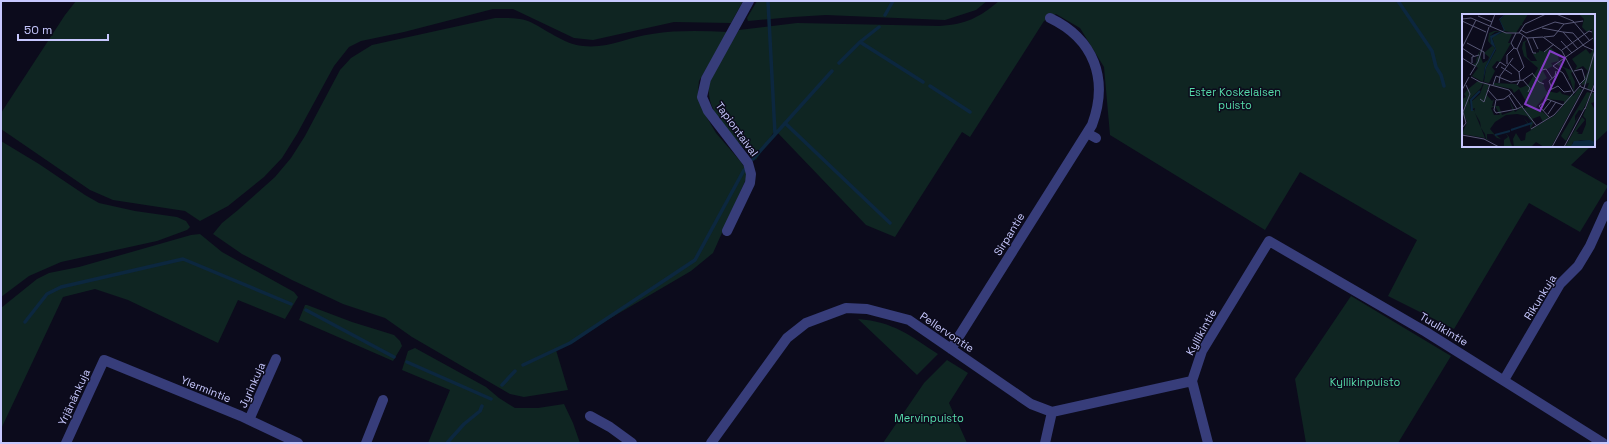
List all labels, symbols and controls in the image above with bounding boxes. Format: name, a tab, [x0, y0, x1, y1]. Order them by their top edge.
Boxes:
inset map	[1462, 14, 1595, 147]
scale bar	[18, 16, 108, 42]
text: 50 m	[24, 22, 52, 38]
park label: Ester Koskelaisen puisto	[1189, 85, 1281, 112]
street label: Tapiontaival	[713, 99, 761, 159]
street label: Sirpantie	[990, 210, 1028, 258]
street label: Rikunkuja	[1521, 271, 1560, 322]
street label: Kyllikintie	[1183, 306, 1219, 358]
street label: Pellervontie	[917, 309, 977, 355]
street label: Tuulikintie	[1417, 309, 1471, 349]
street label: Jyrinkuja	[236, 359, 268, 410]
street label: Yrjänänkuja	[55, 366, 93, 427]
street label: Ylermintie	[179, 373, 233, 405]
park label: Kyllikinpuisto	[1330, 375, 1401, 389]
park label: Mervinpuisto	[894, 411, 964, 425]

